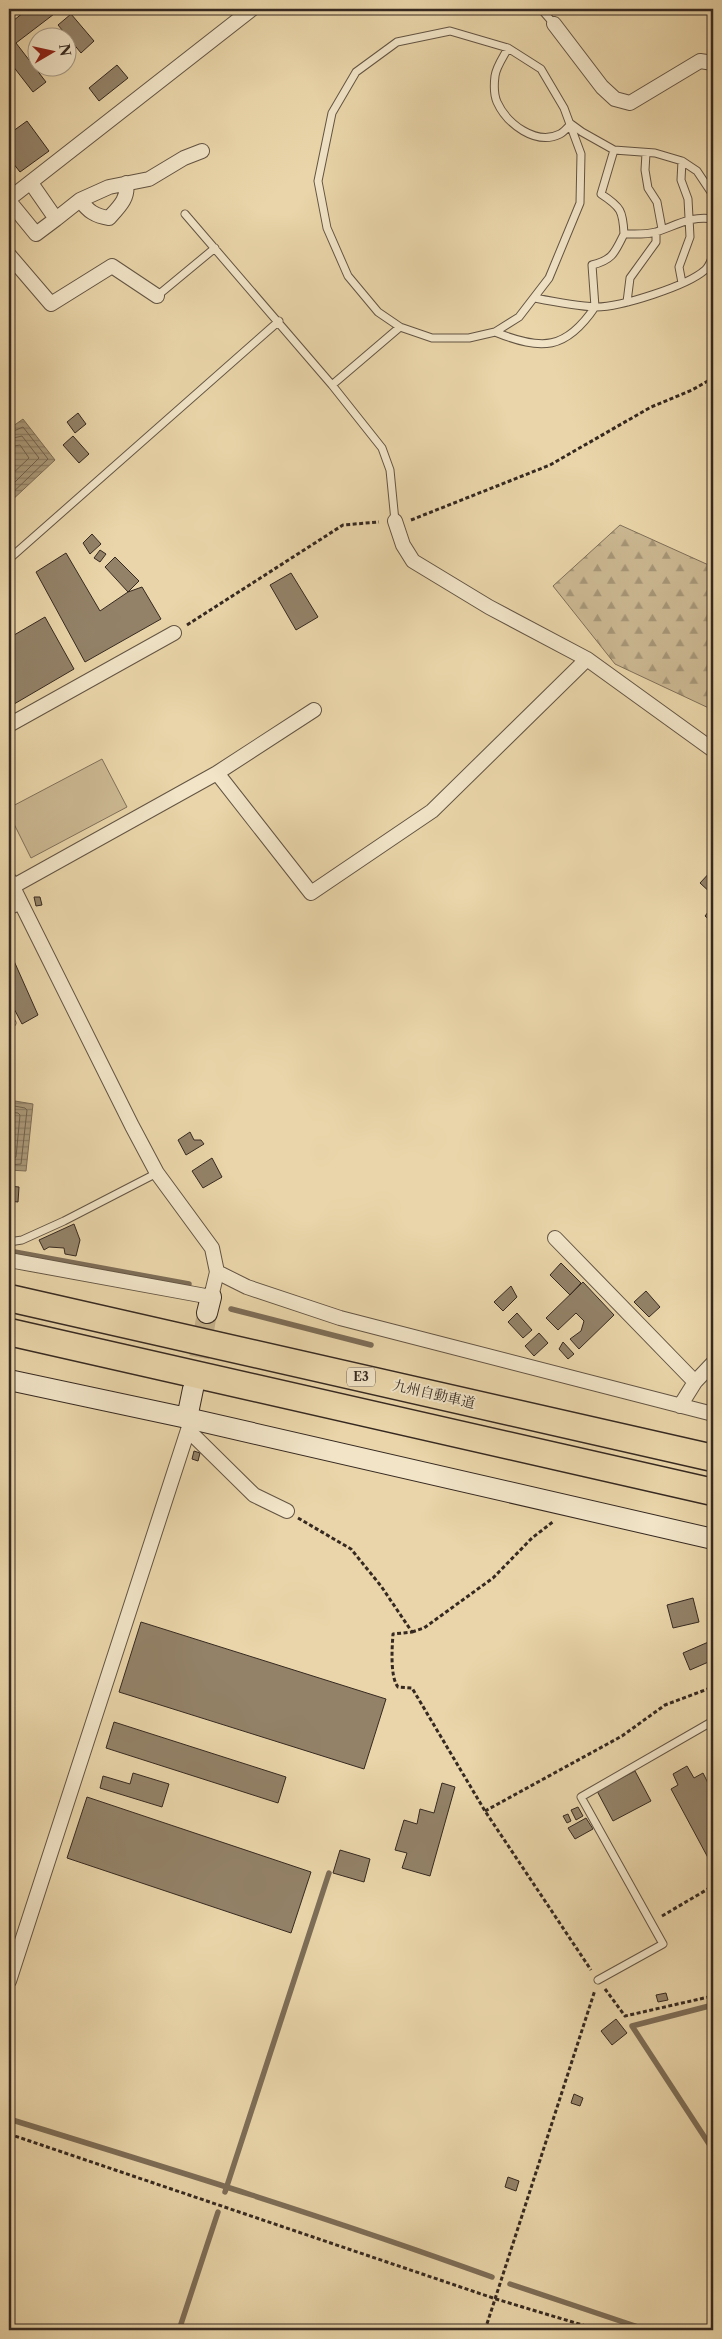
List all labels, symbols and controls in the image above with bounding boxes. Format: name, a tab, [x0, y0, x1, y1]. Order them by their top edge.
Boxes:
north arrow	[28, 28, 78, 78]
text: N	[55, 43, 75, 57]
road number: E3	[347, 1368, 375, 1386]
street label: 九州自動車道	[391, 1376, 477, 1412]

